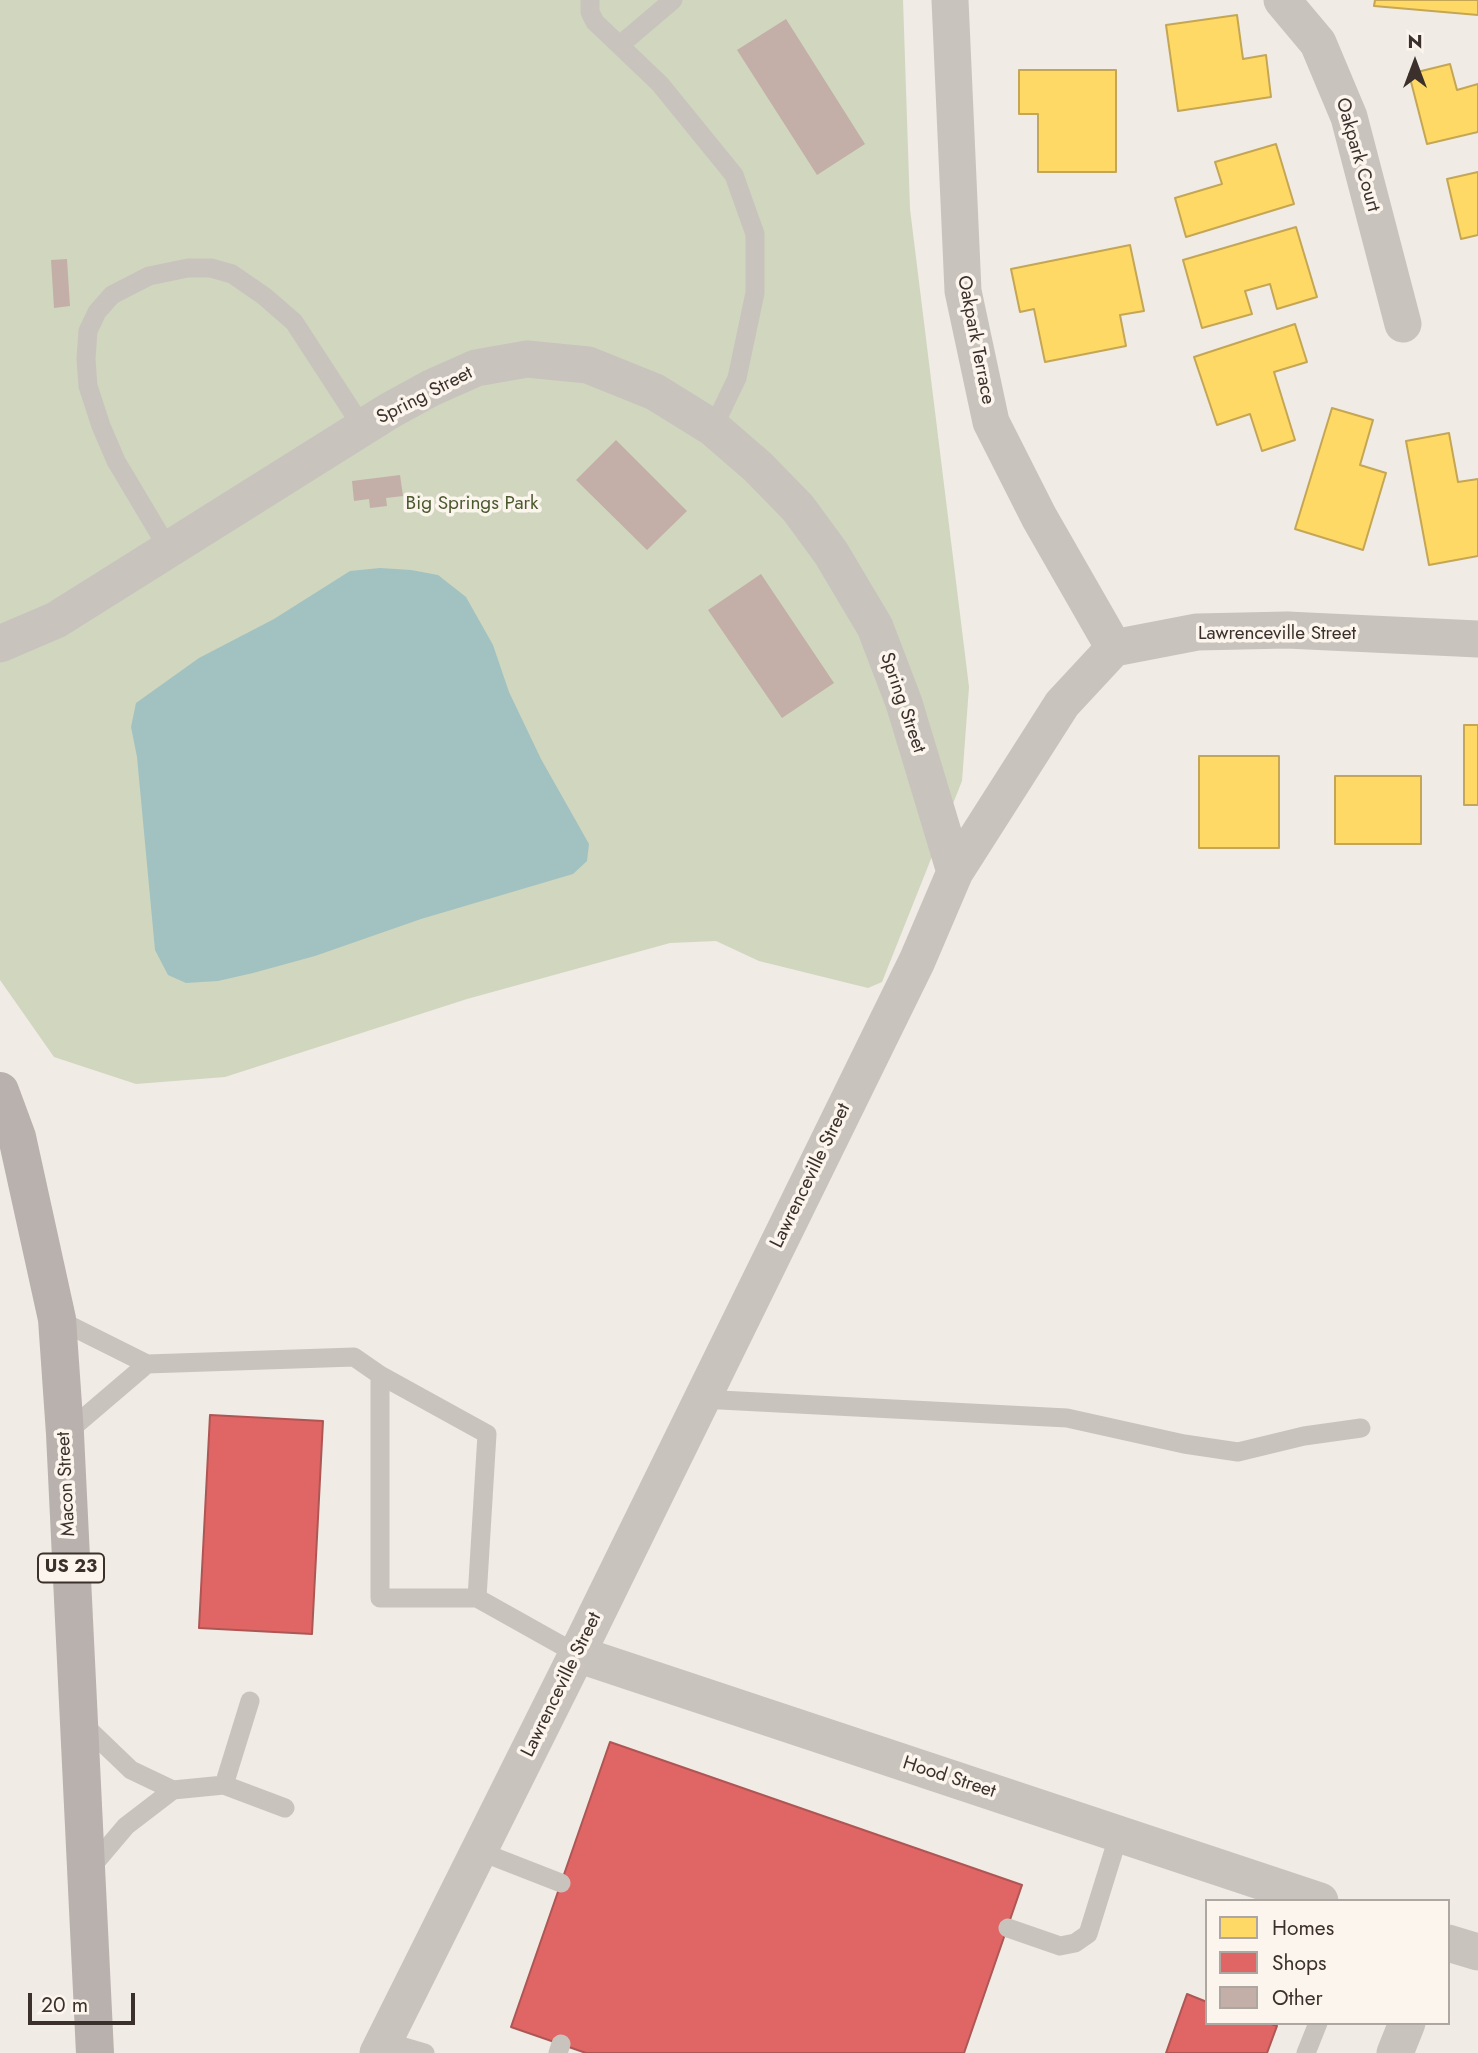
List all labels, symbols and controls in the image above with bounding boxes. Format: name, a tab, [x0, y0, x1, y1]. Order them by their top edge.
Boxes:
north arrow	[1380, 28, 1450, 98]
text: N	[1407, 28, 1423, 55]
street label: Oakpark Court	[1330, 95, 1384, 215]
street label: Oakpark Terrace	[951, 274, 999, 406]
street label: Spring Street	[373, 362, 477, 430]
park label: Big Springs Park	[406, 493, 538, 515]
street label: Lawrenceville Street	[1198, 623, 1356, 645]
street label: Spring Street	[874, 650, 930, 756]
street label: Lawrenceville Street	[766, 1100, 856, 1252]
street label: Macon Street	[53, 1431, 81, 1537]
road number: US 23	[38, 1554, 104, 1582]
street label: Lawrenceville Street	[517, 1609, 607, 1761]
street label: Hood Street	[900, 1752, 998, 1804]
legend	[1205, 1899, 1450, 2025]
text: Homes	[1272, 1913, 1334, 1943]
text: Shops	[1272, 1948, 1326, 1978]
scale bar	[32, 1980, 138, 2024]
text: Other	[1272, 1983, 1323, 2013]
text: 20 m	[41, 1990, 88, 2020]

